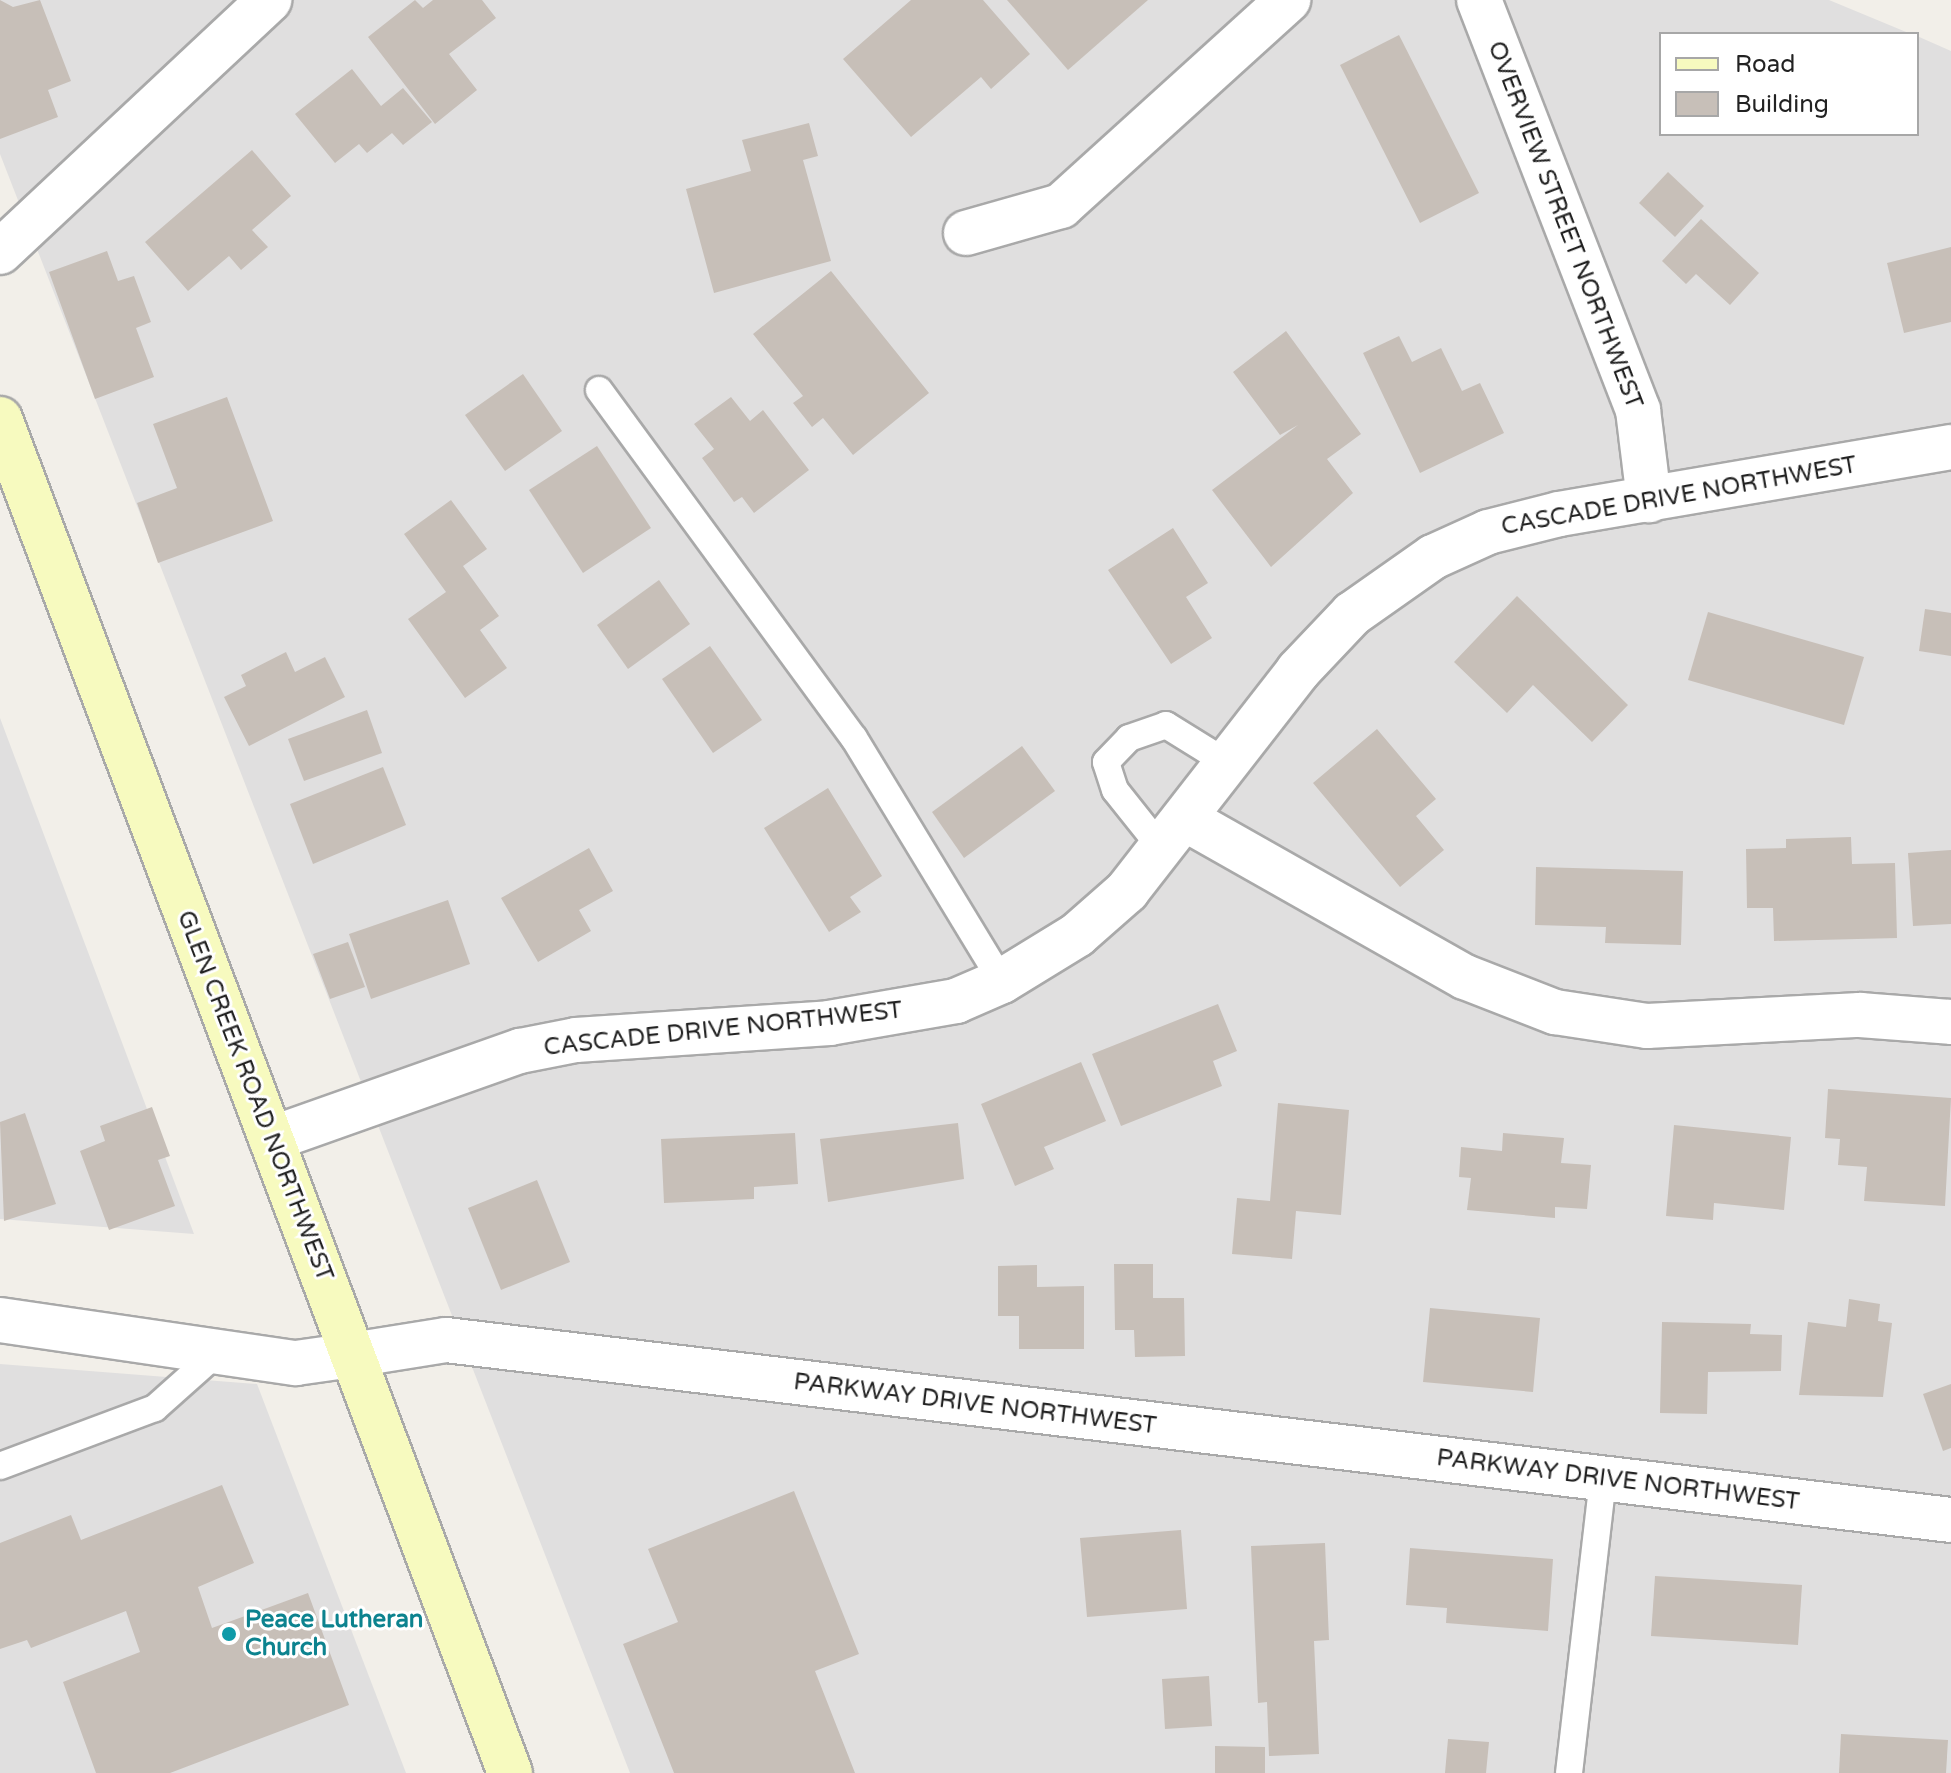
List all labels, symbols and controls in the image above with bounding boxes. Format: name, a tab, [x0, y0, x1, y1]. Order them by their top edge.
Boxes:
legend	[1659, 32, 1919, 136]
street label: OVERVIEW STREET NORTHWEST	[1481, 37, 1649, 413]
text: Road	[1735, 50, 1795, 79]
text: Building	[1735, 90, 1829, 119]
street label: CASCADE DRIVE NORTHWEST	[1499, 451, 1859, 541]
street label: GLEN CREEK ROAD NORTHWEST	[171, 907, 339, 1285]
street label: CASCADE DRIVE NORTHWEST	[542, 996, 904, 1062]
street label: PARKWAY DRIVE NORTHWEST	[792, 1367, 1158, 1441]
street label: PARKWAY DRIVE NORTHWEST	[1435, 1443, 1801, 1517]
place label: Peace Lutheran Church	[245, 1606, 423, 1662]
marker: Peace Lutheran Church	[220, 1625, 238, 1643]

